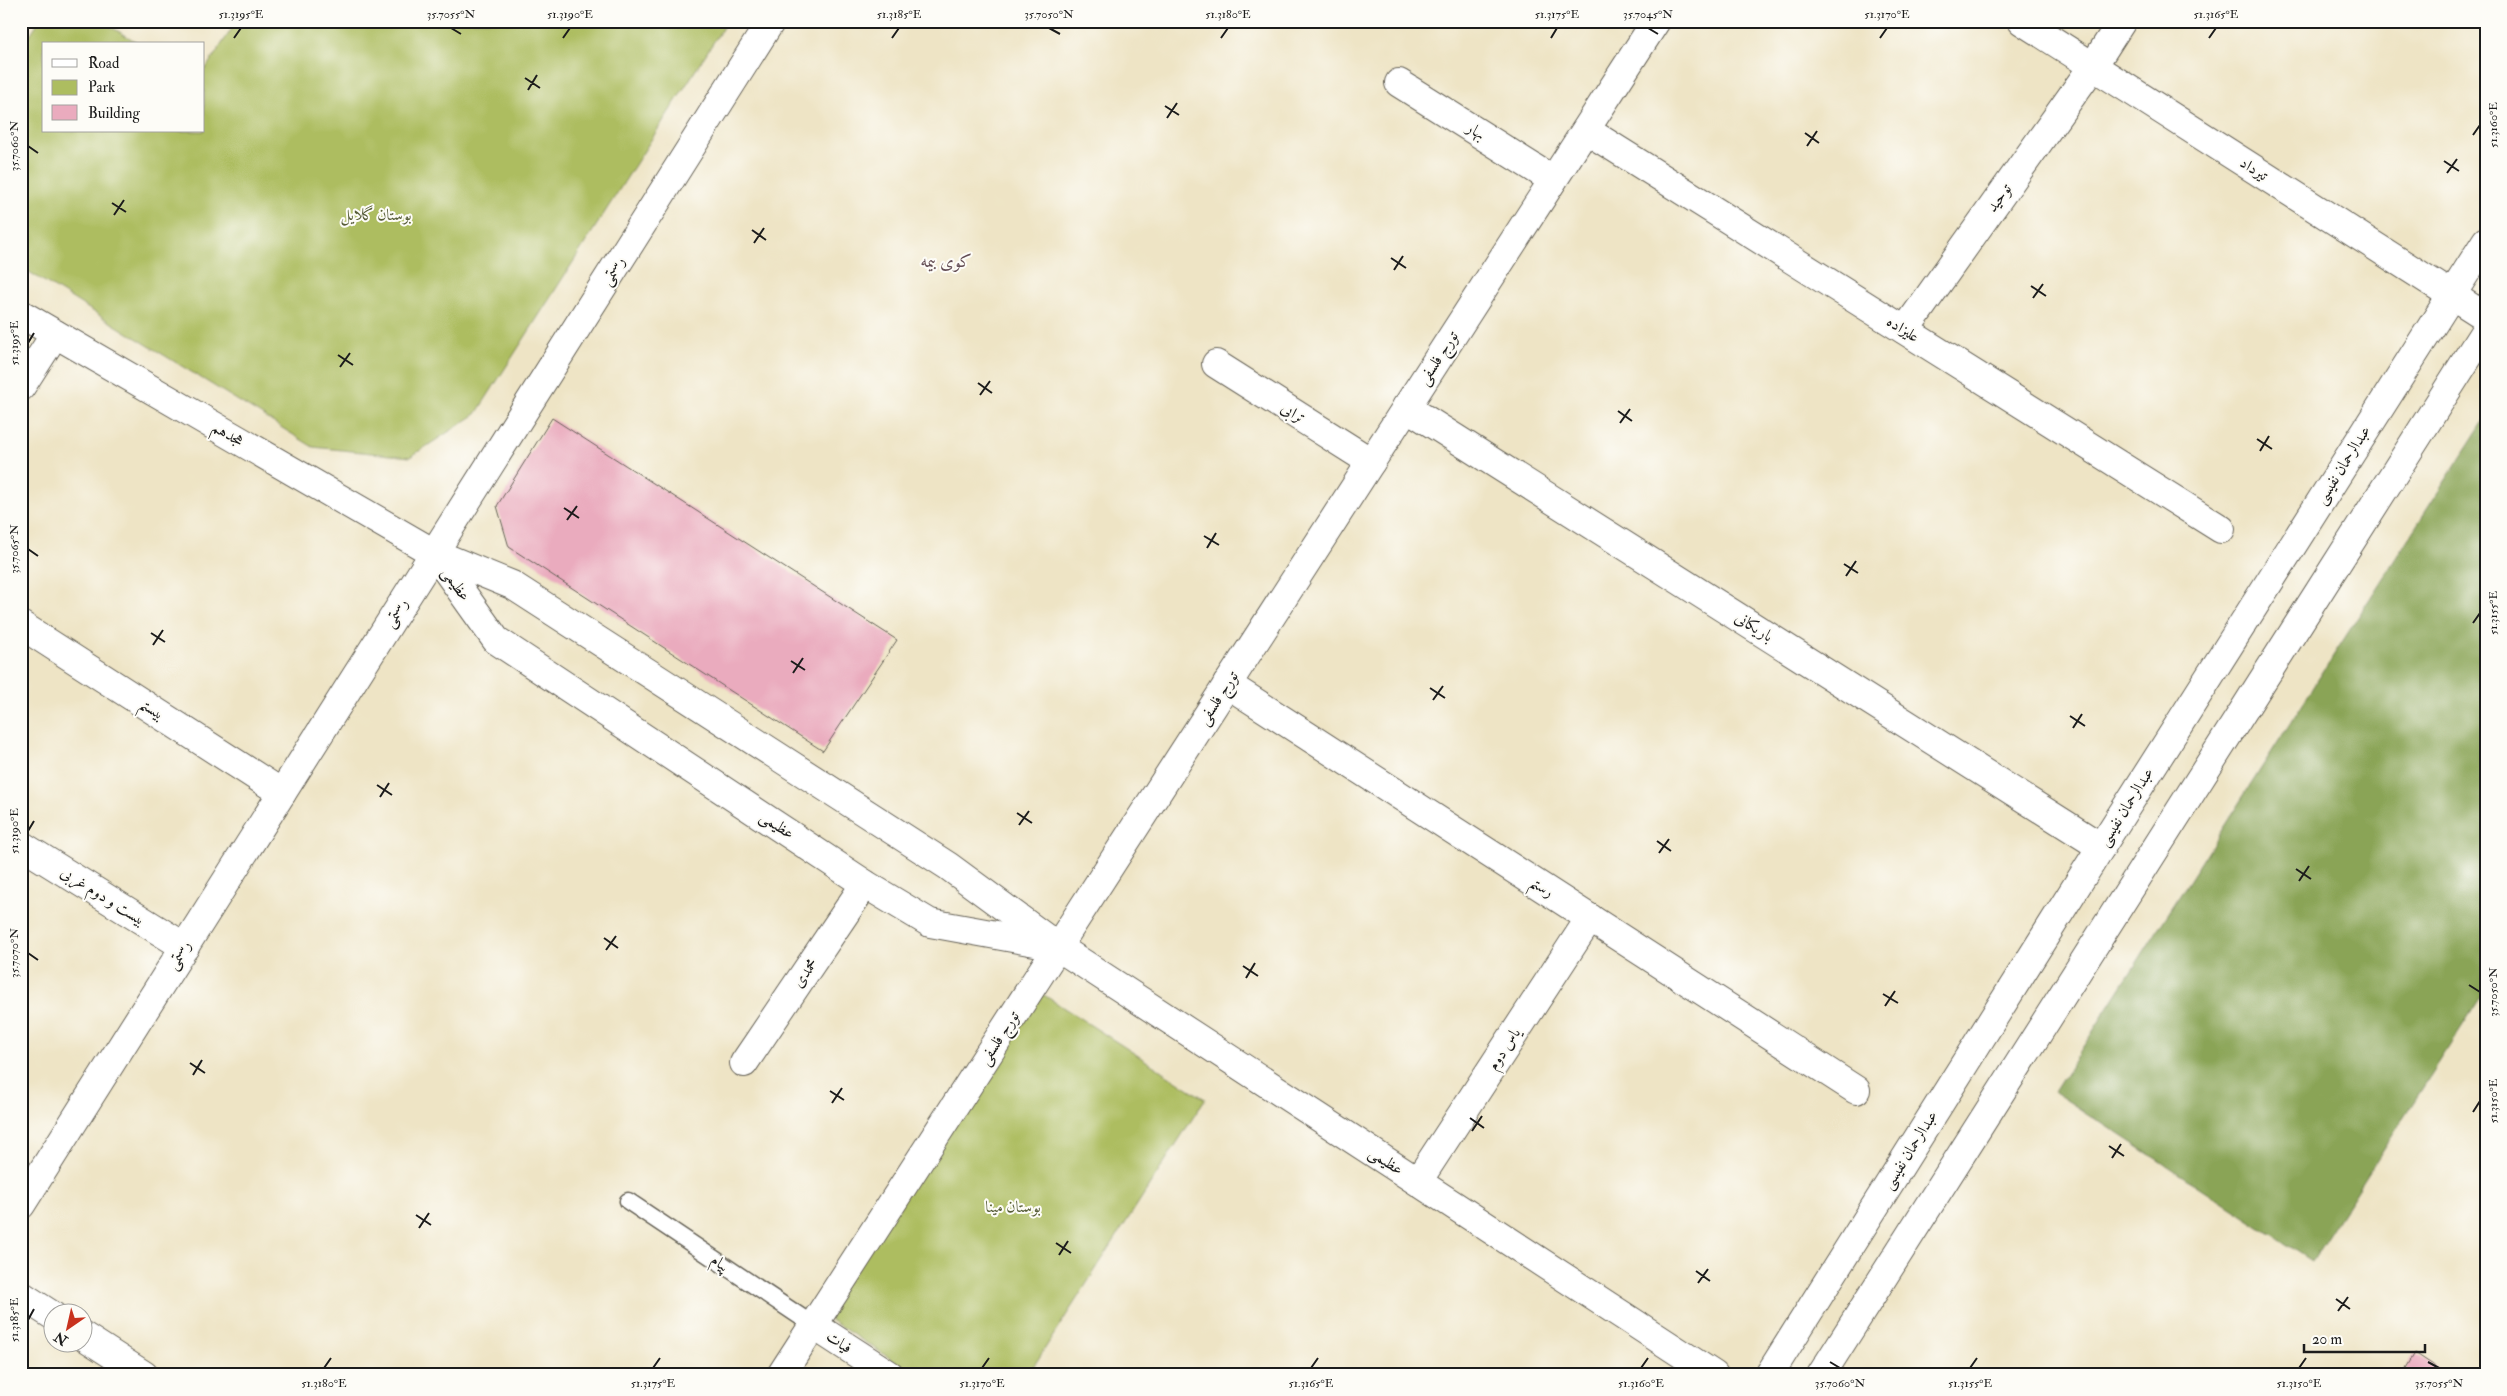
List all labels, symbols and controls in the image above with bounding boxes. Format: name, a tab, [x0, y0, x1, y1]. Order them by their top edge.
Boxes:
text: 51.3195°E	[218, 7, 264, 22]
text: 35.7055°N	[427, 7, 476, 22]
text: 51.3190°E	[547, 7, 593, 22]
text: 51.3185°E	[877, 7, 922, 22]
text: 35.7050°N	[1024, 7, 1074, 22]
text: 51.3180°E	[1205, 7, 1251, 22]
text: 51.3175°E	[1535, 7, 1580, 22]
text: 35.7045°N	[1623, 7, 1673, 22]
text: 51.3170°E	[1864, 7, 1910, 22]
text: 51.3165°E	[2194, 7, 2239, 22]
legend	[42, 42, 205, 132]
text: Road	[88, 54, 120, 73]
text: Park	[88, 78, 115, 97]
text: 51.3160°E	[2486, 102, 2501, 148]
text: Building	[88, 104, 140, 123]
street label: بهار	[1461, 117, 1489, 144]
text: 35.7060°N	[7, 121, 22, 171]
street label: تیرداد	[2236, 153, 2273, 186]
street label: توحید	[1982, 179, 2017, 216]
park label: بوستان گلایل	[340, 205, 412, 226]
district label: کوی بیمه	[920, 250, 972, 273]
street label: رستمی	[596, 253, 631, 290]
street label: علیزاده	[1883, 311, 1923, 347]
text: 51.3195°E	[7, 320, 22, 366]
street label: تورج فلسفی	[1413, 326, 1467, 391]
street label: ترابی	[1277, 398, 1309, 429]
street label: هجدهم	[206, 417, 247, 455]
street label: عبدالرحمان نفیسی	[2311, 422, 2376, 509]
text: 35.7065°N	[7, 524, 22, 574]
street label: عظیمی	[436, 563, 475, 606]
text: 51.3155°E	[2486, 591, 2501, 635]
street label: رستمی	[379, 595, 414, 632]
street label: باریکانی	[1731, 608, 1777, 646]
street label: تورج فلسفی	[1193, 666, 1247, 731]
street label: بیستم	[133, 694, 168, 729]
street label: عبدالرحمان نفیسی	[2094, 764, 2159, 851]
street label: عظیمی	[755, 807, 798, 844]
text: 51.3190°E	[7, 808, 22, 854]
street label: بیست و دوم غربی	[55, 862, 149, 933]
street label: رستم	[1523, 872, 1558, 907]
text: 35.7070°N	[7, 928, 22, 978]
street label: رستمی	[162, 937, 197, 974]
street label: محمدی	[788, 954, 822, 992]
text: 35.7050°N	[2486, 967, 2501, 1017]
street label: تورج فلسفی	[974, 1006, 1028, 1071]
street label: یاس دوم	[1483, 1023, 1529, 1076]
text: 51.3150°E	[2486, 1078, 2501, 1123]
street label: عبدالرحمان نفیسی	[1878, 1107, 1943, 1194]
street label: عظیمی	[1364, 1143, 1407, 1180]
park label: بوستان مینا	[985, 1197, 1041, 1217]
street label: پیام	[705, 1250, 733, 1280]
text: 51.3185°E	[7, 1297, 22, 1342]
north arrow	[42, 1304, 92, 1354]
scale bar	[2304, 1321, 2426, 1353]
street label: فیات	[822, 1326, 856, 1358]
text: N	[51, 1328, 72, 1349]
text: 20 m	[2312, 1330, 2342, 1349]
text: 51.3180°E	[301, 1376, 347, 1391]
text: 51.3175°E	[631, 1376, 676, 1391]
text: 51.3170°E	[959, 1376, 1005, 1391]
text: 51.3165°E	[1289, 1376, 1334, 1391]
text: 51.3160°E	[1618, 1376, 1664, 1391]
text: 35.7060°N	[1815, 1376, 1865, 1391]
text: 51.3155°E	[1948, 1376, 1992, 1391]
text: 51.3150°E	[2277, 1376, 2322, 1391]
text: 35.7055°N	[2415, 1376, 2464, 1391]

